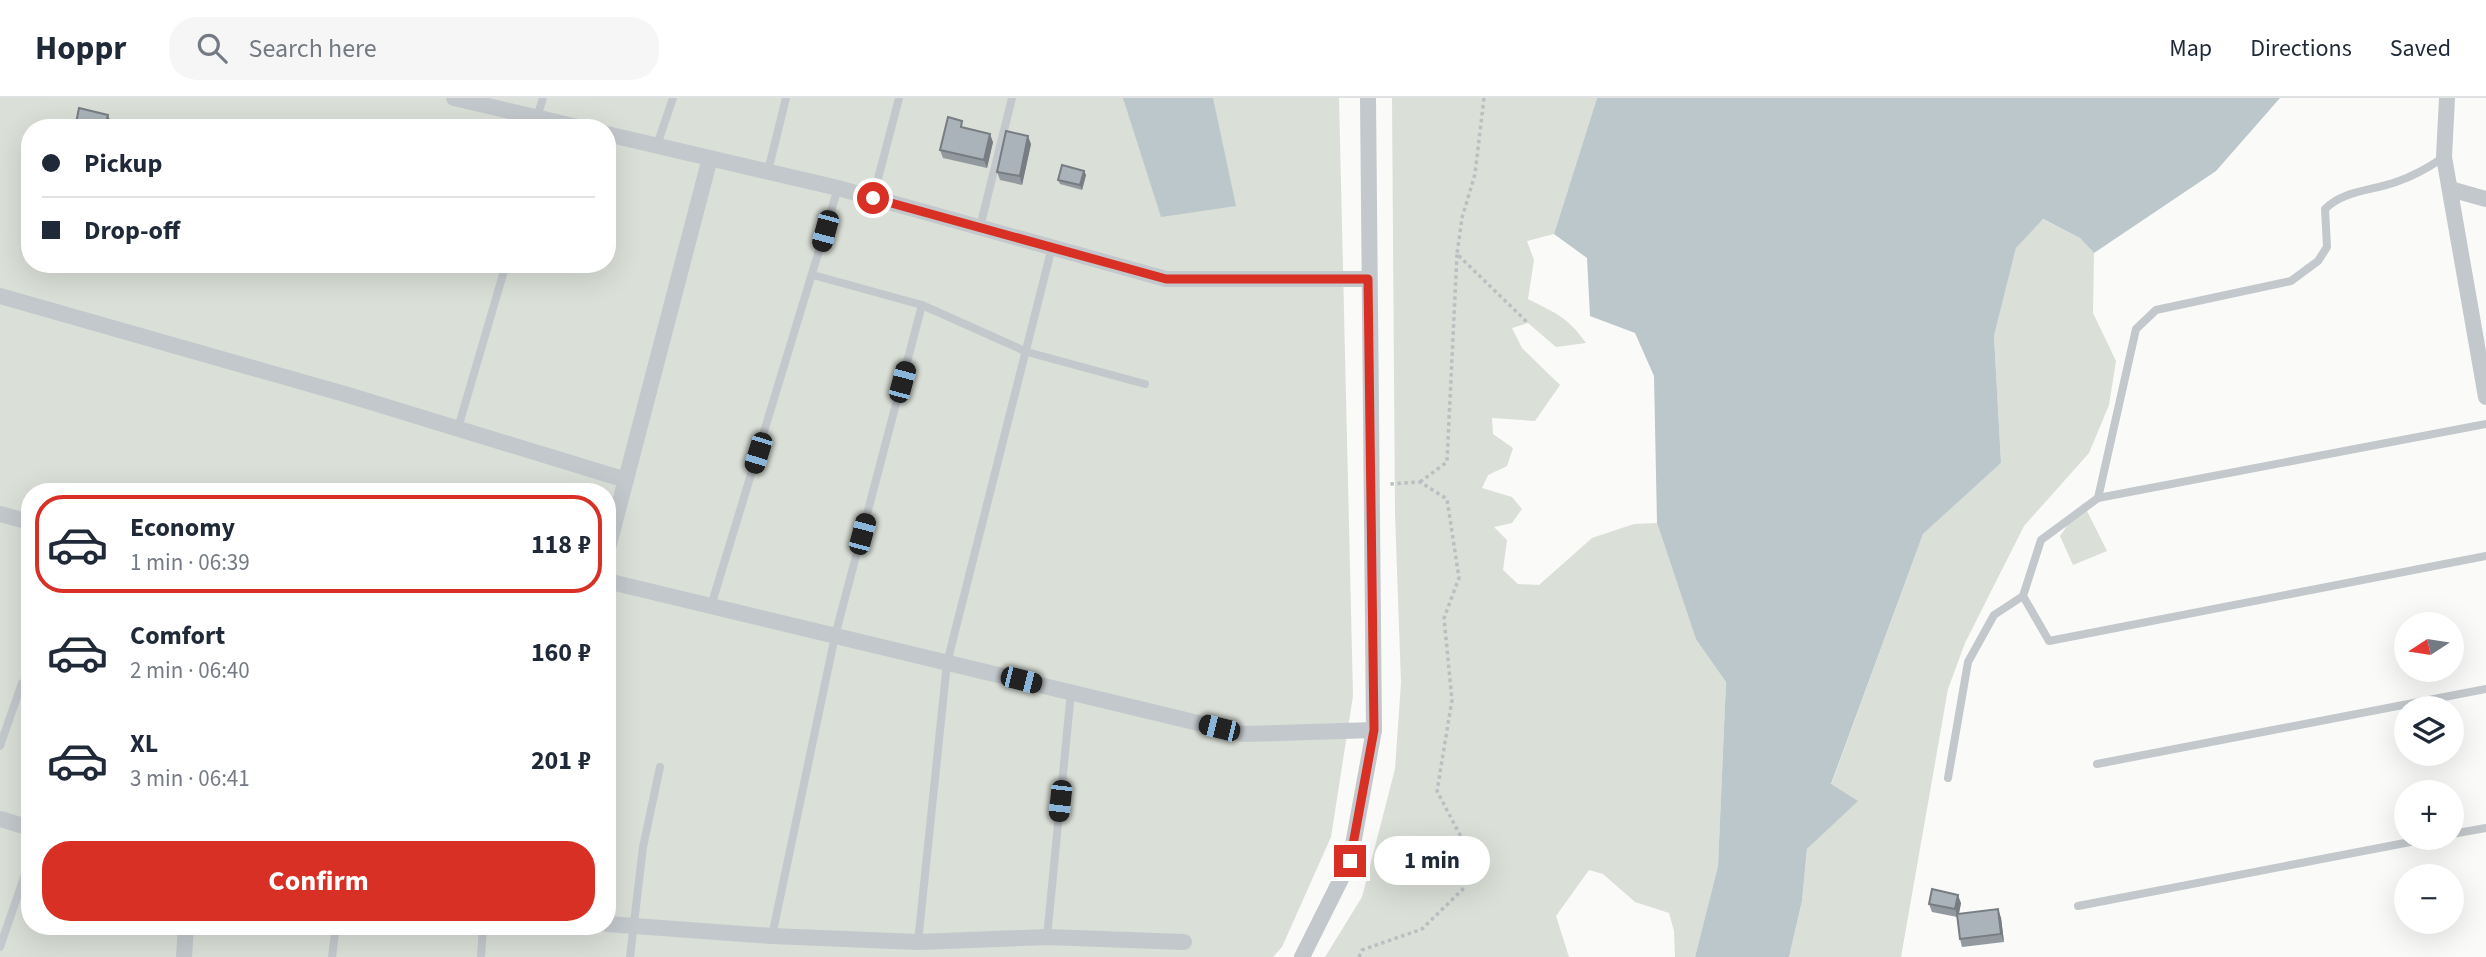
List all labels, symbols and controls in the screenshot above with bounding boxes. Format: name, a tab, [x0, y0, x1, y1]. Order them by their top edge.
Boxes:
search box	[169, 17, 659, 80]
text: Hoppr	[35, 25, 127, 72]
icon: search	[193, 29, 231, 67]
text: Search here	[249, 30, 377, 67]
text: Map	[2169, 31, 2212, 66]
text: Directions	[2250, 31, 2352, 66]
text: Saved	[2390, 31, 2451, 66]
text: Pickup	[84, 145, 162, 182]
route start	[857, 182, 889, 214]
car	[810, 208, 841, 254]
text: Drop-off	[84, 212, 180, 249]
car	[887, 359, 918, 405]
car	[742, 430, 775, 476]
text: Economy	[130, 509, 235, 546]
car	[847, 511, 878, 557]
icon: car	[46, 513, 109, 576]
text: 118 ₽	[531, 526, 591, 563]
text: 1 min · 06:39	[130, 546, 250, 579]
north arrow	[2394, 612, 2464, 682]
map controls	[2394, 612, 2464, 934]
text: Comfort	[130, 617, 225, 654]
icon: car	[46, 621, 109, 684]
text: 160 ₽	[531, 634, 591, 671]
text: 2 min · 06:40	[130, 654, 250, 687]
car	[999, 665, 1044, 695]
button: layers	[2394, 696, 2464, 766]
car	[1197, 713, 1242, 743]
text: XL	[130, 725, 158, 762]
icon: car	[46, 729, 109, 792]
text: 201 ₽	[531, 742, 591, 779]
text: 3 min · 06:41	[130, 762, 250, 795]
car	[1048, 779, 1073, 823]
button: +	[2394, 780, 2464, 850]
callout: 1 min	[1374, 836, 1490, 886]
button: Confirm	[42, 841, 595, 921]
text: 1 min	[1404, 844, 1460, 877]
route end	[1334, 845, 1366, 877]
button: −	[2394, 864, 2464, 934]

